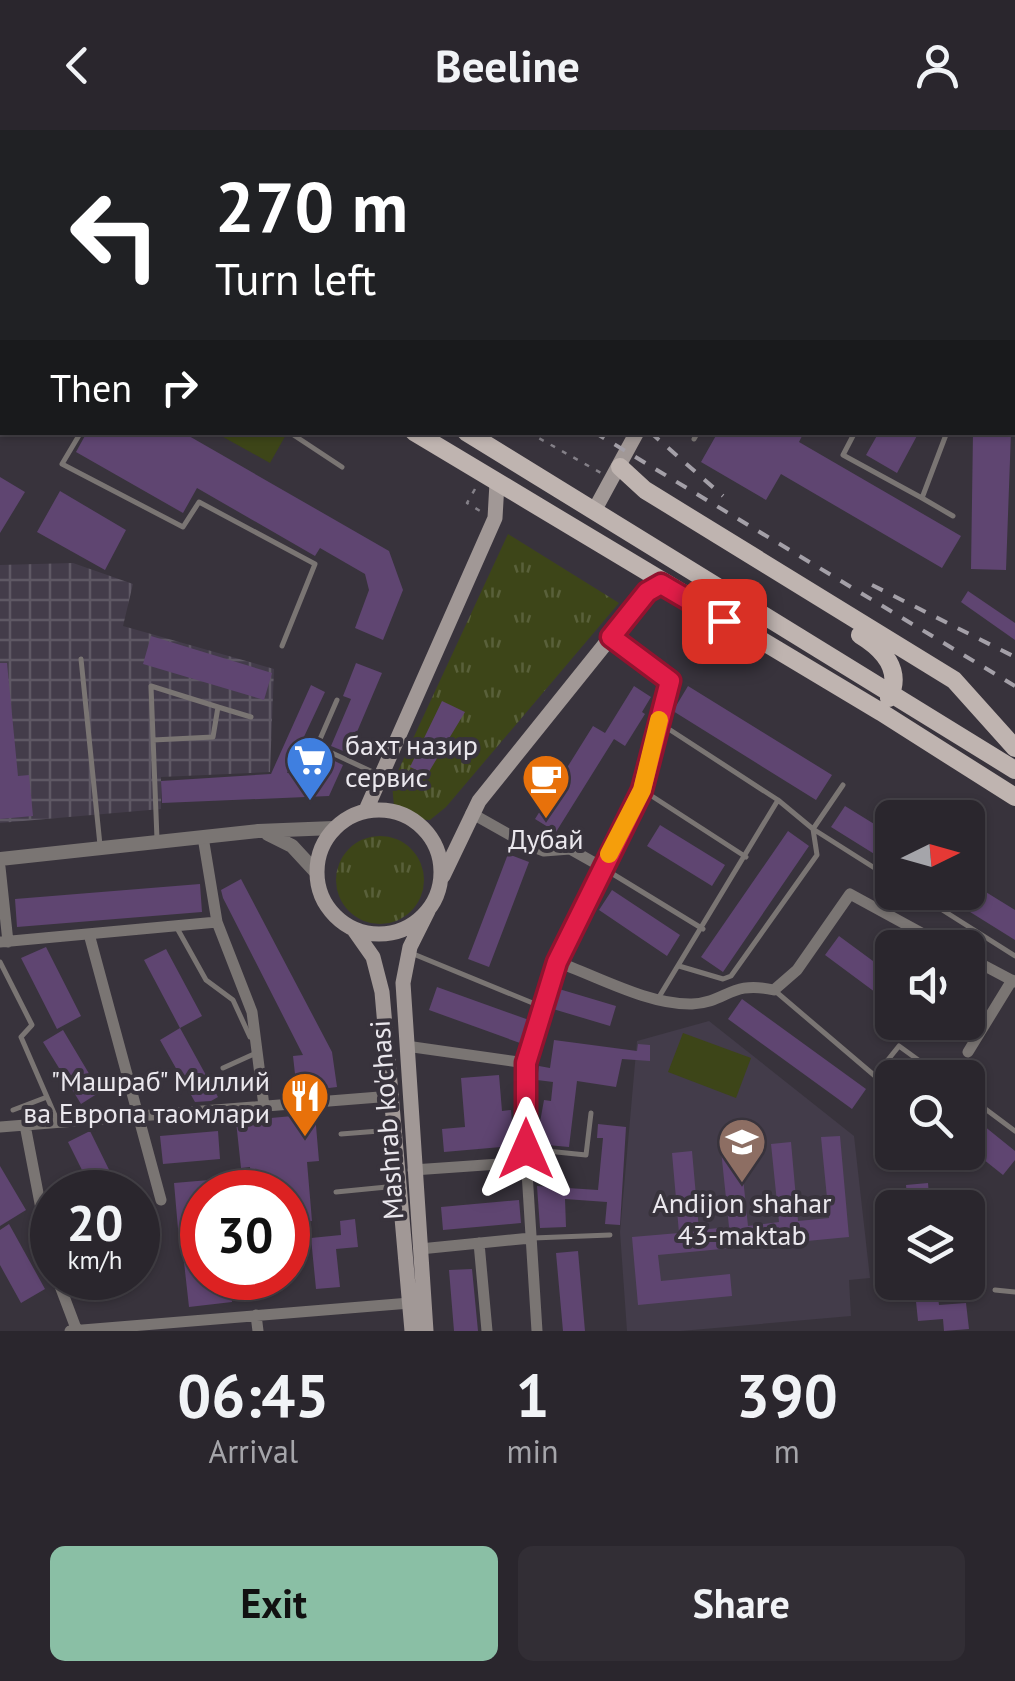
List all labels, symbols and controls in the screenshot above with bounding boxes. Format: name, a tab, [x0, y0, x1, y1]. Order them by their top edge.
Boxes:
text: Beeline	[435, 36, 580, 94]
icon: back	[50, 38, 105, 93]
icon: person	[910, 38, 965, 93]
text: 270 m	[215, 161, 408, 251]
icon: left	[50, 170, 180, 300]
text: Turn left	[215, 249, 376, 307]
icon: right	[152, 360, 207, 415]
text: Then	[50, 363, 132, 412]
pin	[682, 579, 767, 664]
icon: arrive	[697, 594, 752, 649]
place label: бахт назир сервис	[345, 726, 478, 795]
supermarket icon: бахт назир сервис	[284, 734, 336, 802]
cafe icon: Дубай	[520, 752, 572, 820]
north arrow	[875, 800, 985, 910]
map controls	[875, 800, 985, 1300]
place label: Дубай	[508, 820, 584, 857]
button: sound	[875, 930, 985, 1040]
street label: Mashrab ko'chasi	[361, 1019, 411, 1221]
button: search	[875, 1060, 985, 1170]
place label: "Машраб" Миллий ва Европа таомлари	[23, 1062, 270, 1131]
restaurant icon: "Машраб" Миллий ва Европа таомлари	[279, 1070, 331, 1138]
position arrow	[474, 1097, 578, 1201]
school or university icon: Andijon shahar 43-maktab	[716, 1116, 768, 1184]
speed limit sign: 30	[180, 1170, 310, 1300]
place label: Andijon shahar 43-maktab	[652, 1184, 832, 1253]
text: 20	[67, 1190, 123, 1255]
button: layers	[875, 1190, 985, 1300]
text: km/h	[68, 1244, 122, 1276]
text: 06:45	[177, 1356, 329, 1434]
text: 1	[516, 1356, 550, 1434]
text: 390	[736, 1356, 838, 1434]
text: Arrival	[208, 1430, 298, 1472]
text: min	[507, 1430, 559, 1472]
text: m	[774, 1430, 800, 1472]
button: Exit	[50, 1546, 498, 1661]
button: Share	[518, 1546, 965, 1661]

